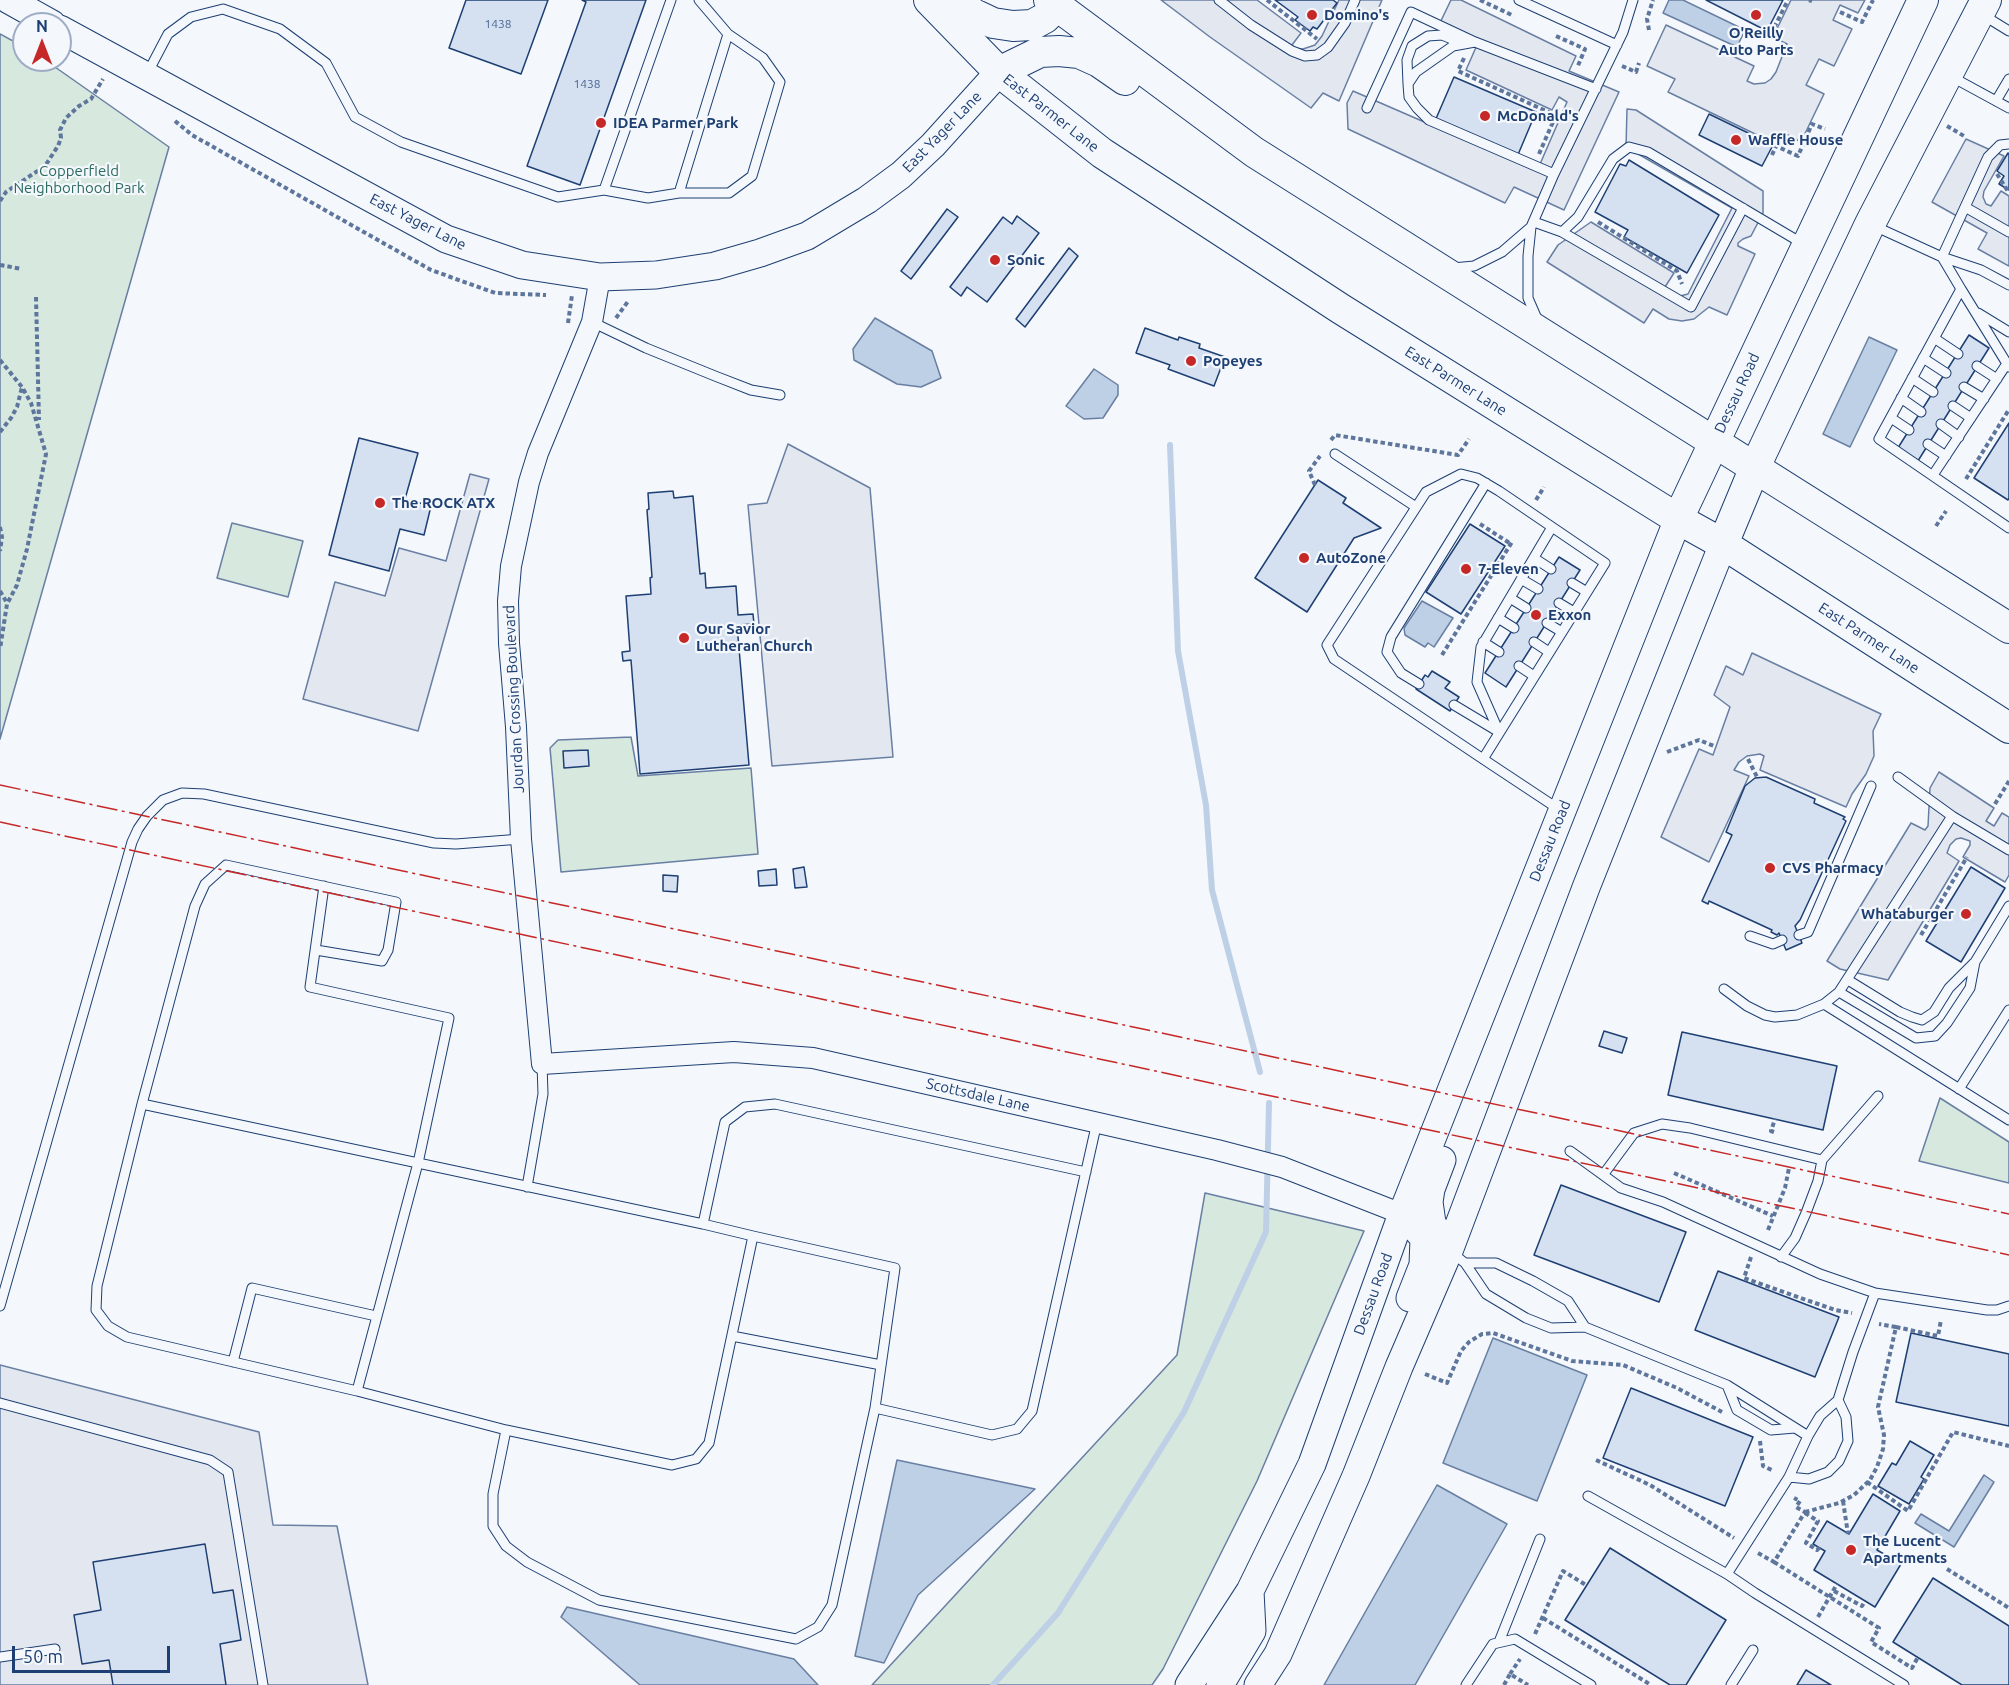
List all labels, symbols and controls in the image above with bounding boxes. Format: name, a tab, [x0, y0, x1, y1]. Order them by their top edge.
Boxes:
place label: Domino's	[1324, 6, 1389, 24]
marker: Domino's	[1305, 8, 1319, 22]
marker: O'Reilly Auto Parts	[1749, 8, 1763, 22]
north arrow	[12, 12, 72, 72]
text: N	[36, 17, 48, 35]
house number: 1438	[484, 17, 512, 31]
place label: O'Reilly Auto Parts	[1718, 24, 1794, 59]
street label: East Parmer Lane	[999, 70, 1103, 156]
house number: 1438	[573, 77, 601, 91]
street label: East Yager Lane	[899, 88, 985, 176]
place label: McDonald's	[1497, 107, 1579, 125]
marker: McDonald's	[1478, 109, 1492, 123]
place label: IDEA Parmer Park	[613, 114, 738, 132]
marker: IDEA Parmer Park	[594, 116, 608, 130]
place label: Waffle House	[1748, 131, 1843, 149]
marker: Waffle House	[1729, 133, 1743, 147]
park label: Copperfield Neighborhood Park	[13, 162, 145, 197]
street label: East Yager Lane	[367, 190, 469, 254]
place label: Sonic	[1007, 251, 1045, 269]
marker: Sonic	[988, 253, 1002, 267]
street label: East Parmer Lane	[1402, 342, 1510, 420]
street label: Dessau Road	[1711, 350, 1763, 436]
place label: Popeyes	[1203, 352, 1262, 370]
marker: Popeyes	[1184, 354, 1198, 368]
place label: The ROCK ATX	[392, 494, 495, 512]
marker: The ROCK ATX	[373, 496, 387, 510]
place label: AutoZone	[1316, 549, 1386, 567]
marker: AutoZone	[1297, 551, 1311, 565]
place label: 7-Eleven	[1478, 560, 1539, 578]
marker: 7-Eleven	[1459, 562, 1473, 576]
street label: East Parmer Lane	[1815, 599, 1923, 677]
street label: Jourdan Crossing Boulevard	[500, 604, 528, 794]
place label: Exxon	[1548, 606, 1591, 624]
marker: Exxon	[1529, 608, 1543, 622]
place label: Our Savior Lutheran Church	[696, 620, 813, 655]
marker: Our Savior Lutheran Church	[677, 631, 691, 645]
street label: Dessau Road	[1526, 798, 1574, 884]
place label: CVS Pharmacy	[1782, 859, 1884, 877]
marker: CVS Pharmacy	[1763, 861, 1777, 875]
place label: Whataburger	[1861, 905, 1954, 923]
marker: Whataburger	[1959, 907, 1973, 921]
street label: Scottsdale Lane	[924, 1074, 1032, 1116]
street label: Dessau Road	[1350, 1250, 1396, 1338]
place label: The Lucent Apartments	[1863, 1532, 1947, 1567]
marker: The Lucent Apartments	[1844, 1543, 1858, 1557]
scale bar	[15, 1634, 172, 1672]
text: 50 m	[23, 1646, 63, 1666]

